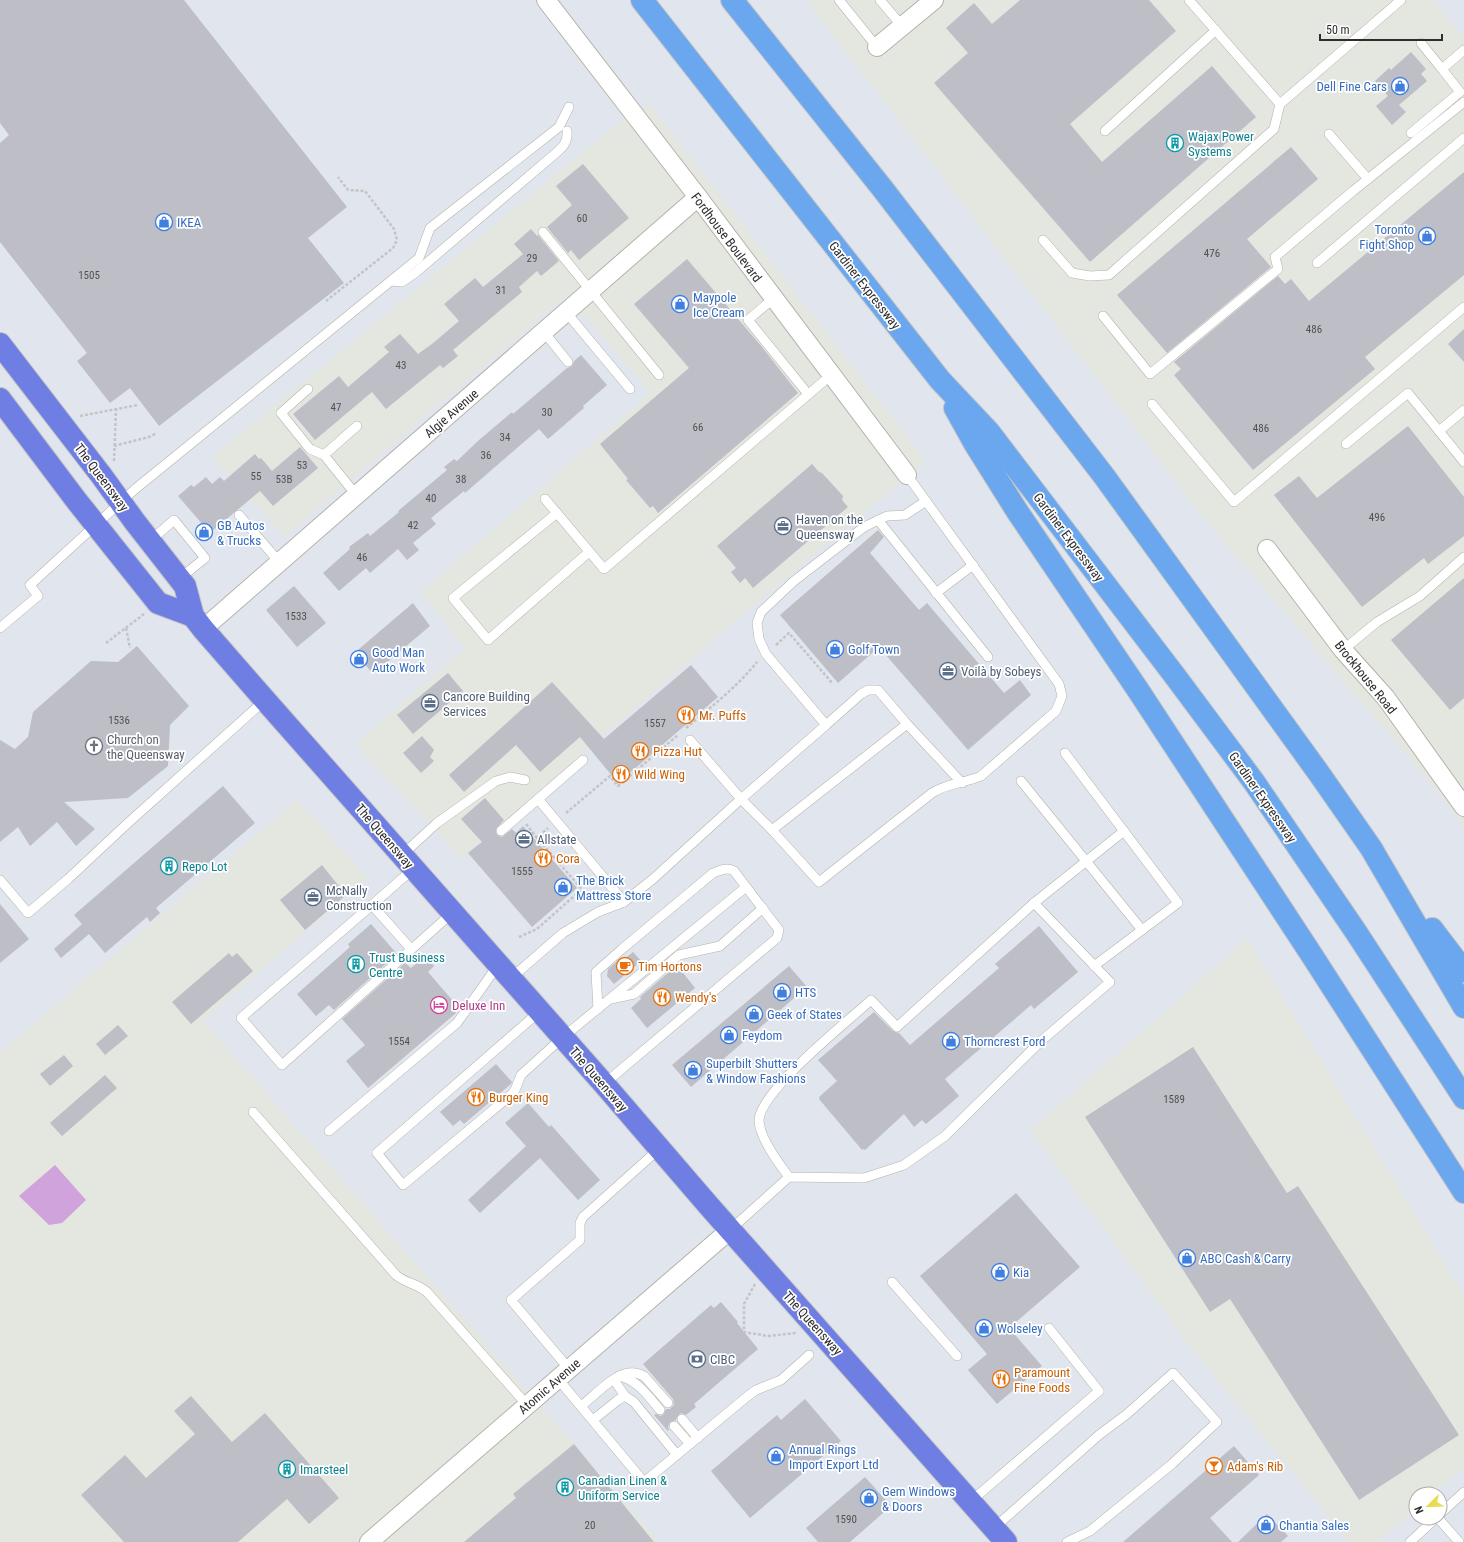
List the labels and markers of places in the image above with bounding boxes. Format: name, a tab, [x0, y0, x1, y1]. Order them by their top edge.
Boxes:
shop icon: Dell Fine Cars	[1390, 76, 1410, 96]
place label: Dell Fine Cars	[1316, 79, 1387, 94]
place label: Wajax Power Systems	[1188, 129, 1254, 159]
building icon: Wajax Power Systems	[1165, 133, 1185, 153]
shop icon: IKEA	[154, 212, 174, 232]
place label: IKEA	[177, 215, 202, 230]
place label: Toronto Fight Shop	[1359, 222, 1414, 252]
shop icon: Toronto Fight Shop	[1417, 226, 1437, 246]
place label: Maypole Ice Cream	[693, 290, 745, 320]
shop icon: Maypole Ice Cream	[670, 294, 690, 314]
place label: Haven on the Queensway	[796, 512, 863, 542]
office icon: Haven on the Queensway	[773, 516, 793, 536]
place label: GB Autos & Trucks	[217, 518, 265, 548]
shop icon: GB Autos & Trucks	[194, 522, 214, 542]
shop icon: Golf Town	[825, 639, 845, 659]
place label: Golf Town	[848, 642, 899, 657]
place label: Good Man Auto Work	[372, 645, 425, 675]
shop icon: Good Man Auto Work	[349, 649, 369, 669]
office icon: Voilà by Sobeys	[938, 661, 958, 681]
place label: Voilà by Sobeys	[961, 664, 1042, 679]
place label: Cancore Building Services	[443, 689, 530, 719]
office icon: Cancore Building Services	[420, 693, 440, 713]
restaurant icon: Mr. Puffs	[676, 705, 696, 725]
place label: Mr. Puffs	[699, 708, 746, 723]
place label: Church on the Queensway	[107, 732, 185, 762]
church icon: Church on the Queensway	[84, 736, 104, 756]
restaurant icon: Pizza Hut	[630, 741, 650, 761]
place label: Pizza Hut	[653, 744, 702, 759]
restaurant icon: Wild Wing	[611, 764, 631, 784]
place label: Wild Wing	[634, 767, 685, 782]
office icon: Allstate	[514, 829, 534, 849]
place label: Allstate	[537, 832, 576, 847]
restaurant icon: Cora	[533, 848, 553, 868]
place label: Cora	[556, 851, 580, 866]
building icon: Repo Lot	[159, 856, 179, 876]
place label: Repo Lot	[182, 859, 228, 874]
place label: The Brick Mattress Store	[576, 873, 651, 903]
shop icon: The Brick Mattress Store	[553, 877, 573, 897]
place label: McNally Construction	[326, 883, 392, 913]
office icon: McNally Construction	[303, 887, 323, 907]
place label: Trust Business Centre	[369, 950, 445, 980]
building icon: Trust Business Centre	[346, 954, 366, 974]
cafe icon: Tim Hortons	[615, 956, 635, 976]
place label: Tim Hortons	[638, 959, 702, 974]
shop icon: HTS	[772, 982, 792, 1002]
place label: HTS	[795, 985, 817, 1000]
restaurant icon: Wendy's	[652, 987, 672, 1007]
place label: Wendy's	[675, 990, 717, 1005]
hotel icon: Deluxe Inn	[429, 995, 449, 1015]
place label: Deluxe Inn	[452, 998, 505, 1013]
shop icon: Geek of States	[744, 1004, 764, 1024]
place label: Geek of States	[767, 1007, 842, 1022]
shop icon: Feydom	[719, 1025, 739, 1045]
place label: Feydom	[742, 1028, 782, 1043]
shop icon: Thorncrest Ford	[941, 1031, 961, 1051]
place label: Thorncrest Ford	[964, 1034, 1045, 1049]
place label: Superbilt Shutters & Window Fashions	[706, 1056, 806, 1086]
shop icon: Superbilt Shutters & Window Fashions	[683, 1060, 703, 1080]
restaurant icon: Burger King	[466, 1087, 486, 1107]
place label: Burger King	[489, 1090, 548, 1105]
shop icon: ABC Cash & Carry	[1177, 1248, 1197, 1268]
place label: ABC Cash & Carry	[1200, 1251, 1291, 1266]
shop icon: Kia	[990, 1262, 1010, 1282]
place label: Kia	[1013, 1265, 1029, 1280]
shop icon: Wolseley	[974, 1318, 994, 1338]
place label: Wolseley	[997, 1321, 1043, 1336]
bank icon: CIBC	[687, 1349, 707, 1369]
place label: CIBC	[710, 1352, 735, 1367]
place label: Paramount Fine Foods	[1014, 1365, 1070, 1395]
restaurant icon: Paramount Fine Foods	[991, 1369, 1011, 1389]
place label: Annual Rings Import Export Ltd	[789, 1442, 879, 1472]
shop icon: Annual Rings Import Export Ltd	[766, 1446, 786, 1466]
bar icon: Adam's Rib	[1204, 1456, 1224, 1476]
building icon: Imarsteel	[277, 1459, 297, 1479]
place label: Adam's Rib	[1227, 1459, 1283, 1474]
place label: Imarsteel	[300, 1462, 348, 1477]
place label: Canadian Linen & Uniform Service	[578, 1473, 667, 1503]
building icon: Canadian Linen & Uniform Service	[555, 1477, 575, 1497]
place label: Gem Windows & Doors	[882, 1484, 955, 1514]
shop icon: Gem Windows & Doors	[859, 1488, 879, 1508]
shop icon: Chantia Sales	[1256, 1515, 1276, 1535]
place label: Chantia Sales	[1279, 1518, 1349, 1533]

